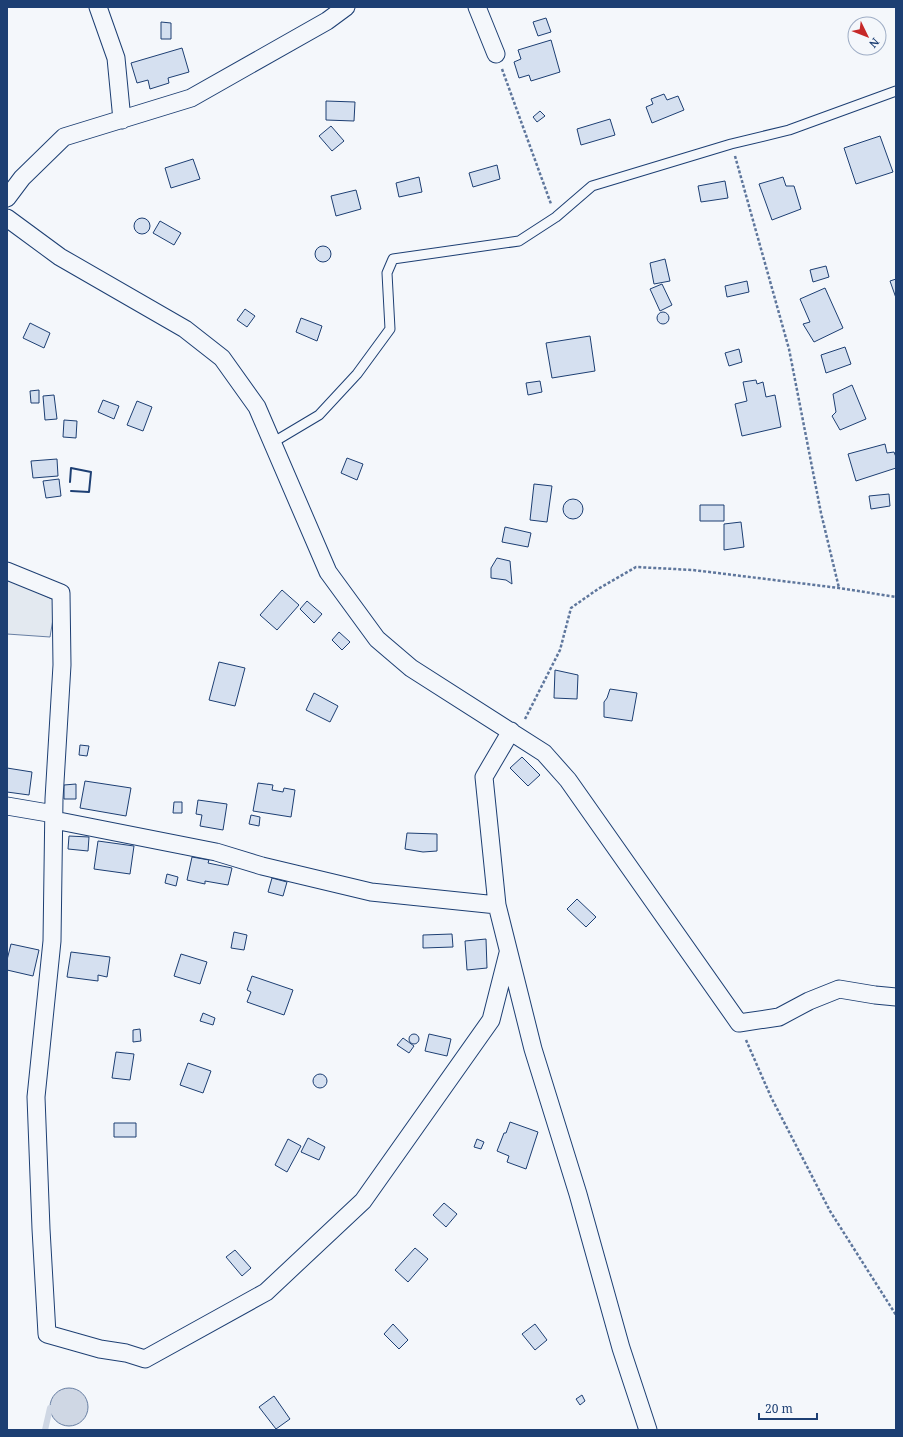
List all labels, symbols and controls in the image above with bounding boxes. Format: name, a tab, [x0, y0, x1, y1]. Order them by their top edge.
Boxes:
north arrow	[847, 16, 887, 56]
text: N	[866, 35, 883, 52]
scale bar	[759, 1395, 817, 1421]
text: 20 m	[765, 1400, 793, 1417]

